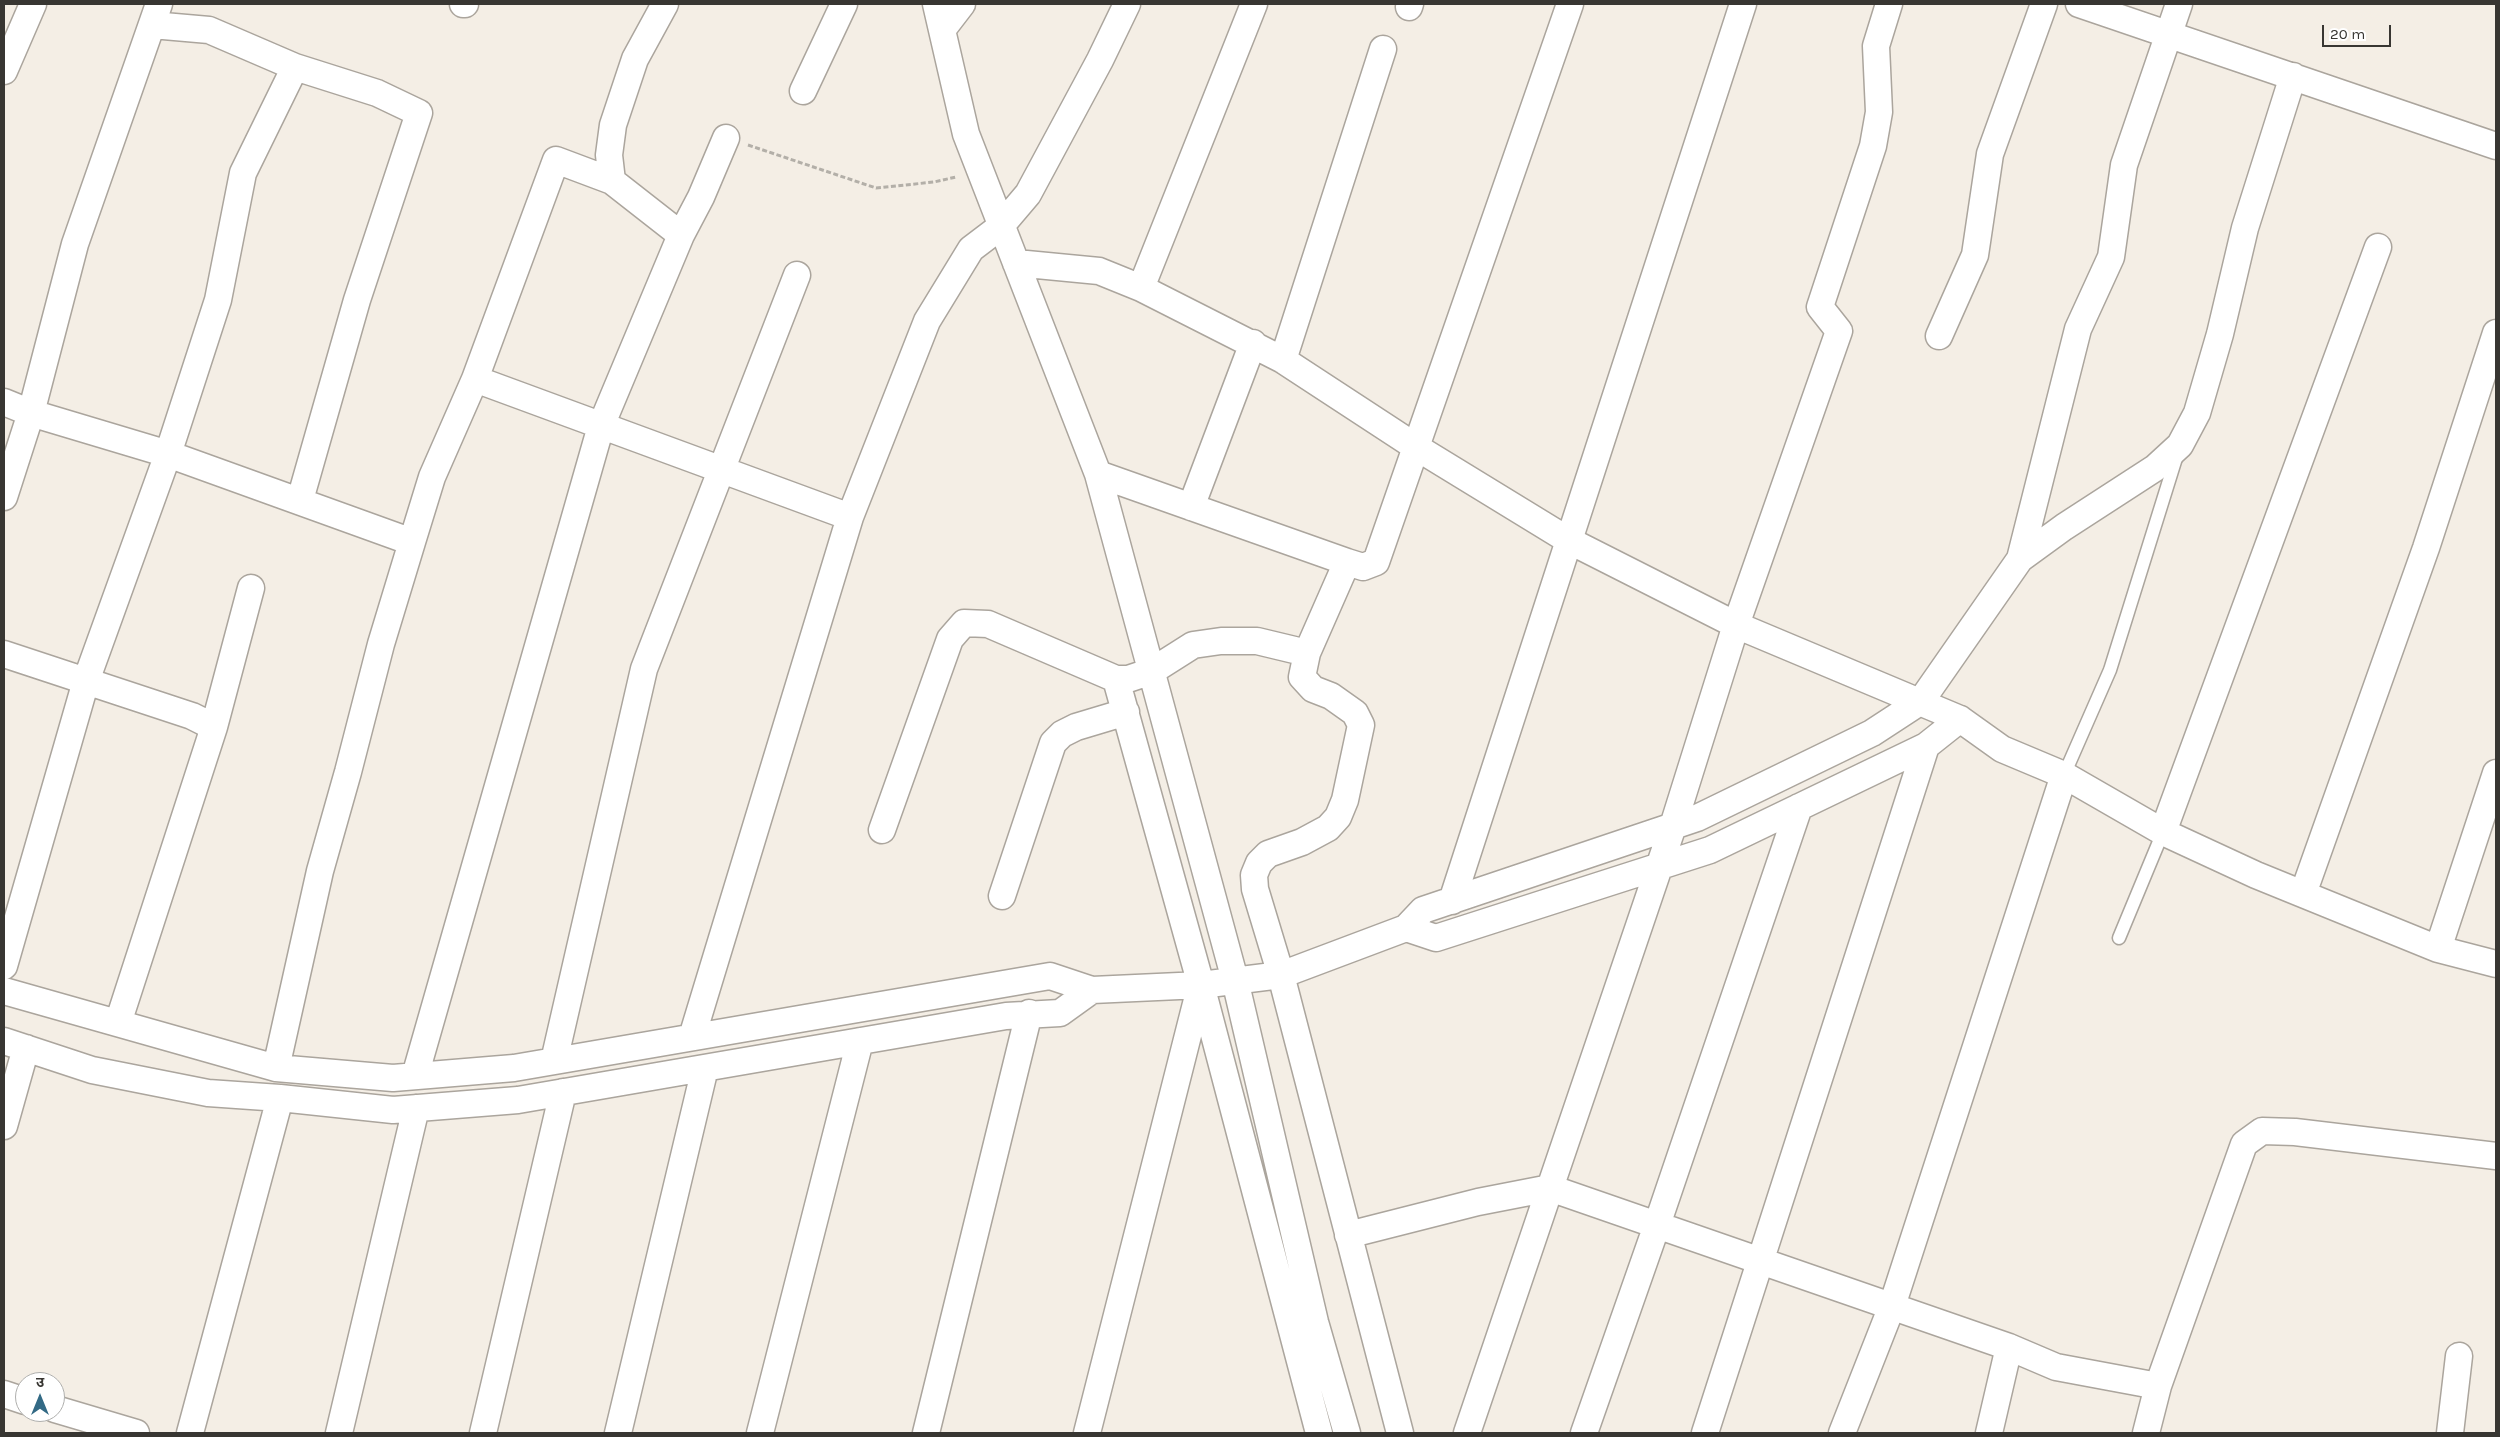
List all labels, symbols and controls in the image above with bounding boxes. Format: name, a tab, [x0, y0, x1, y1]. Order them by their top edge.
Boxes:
scale bar	[2325, 15, 2394, 47]
text: 20 m	[2330, 25, 2365, 43]
north arrow	[15, 1372, 65, 1422]
text: उ	[36, 1374, 44, 1391]

